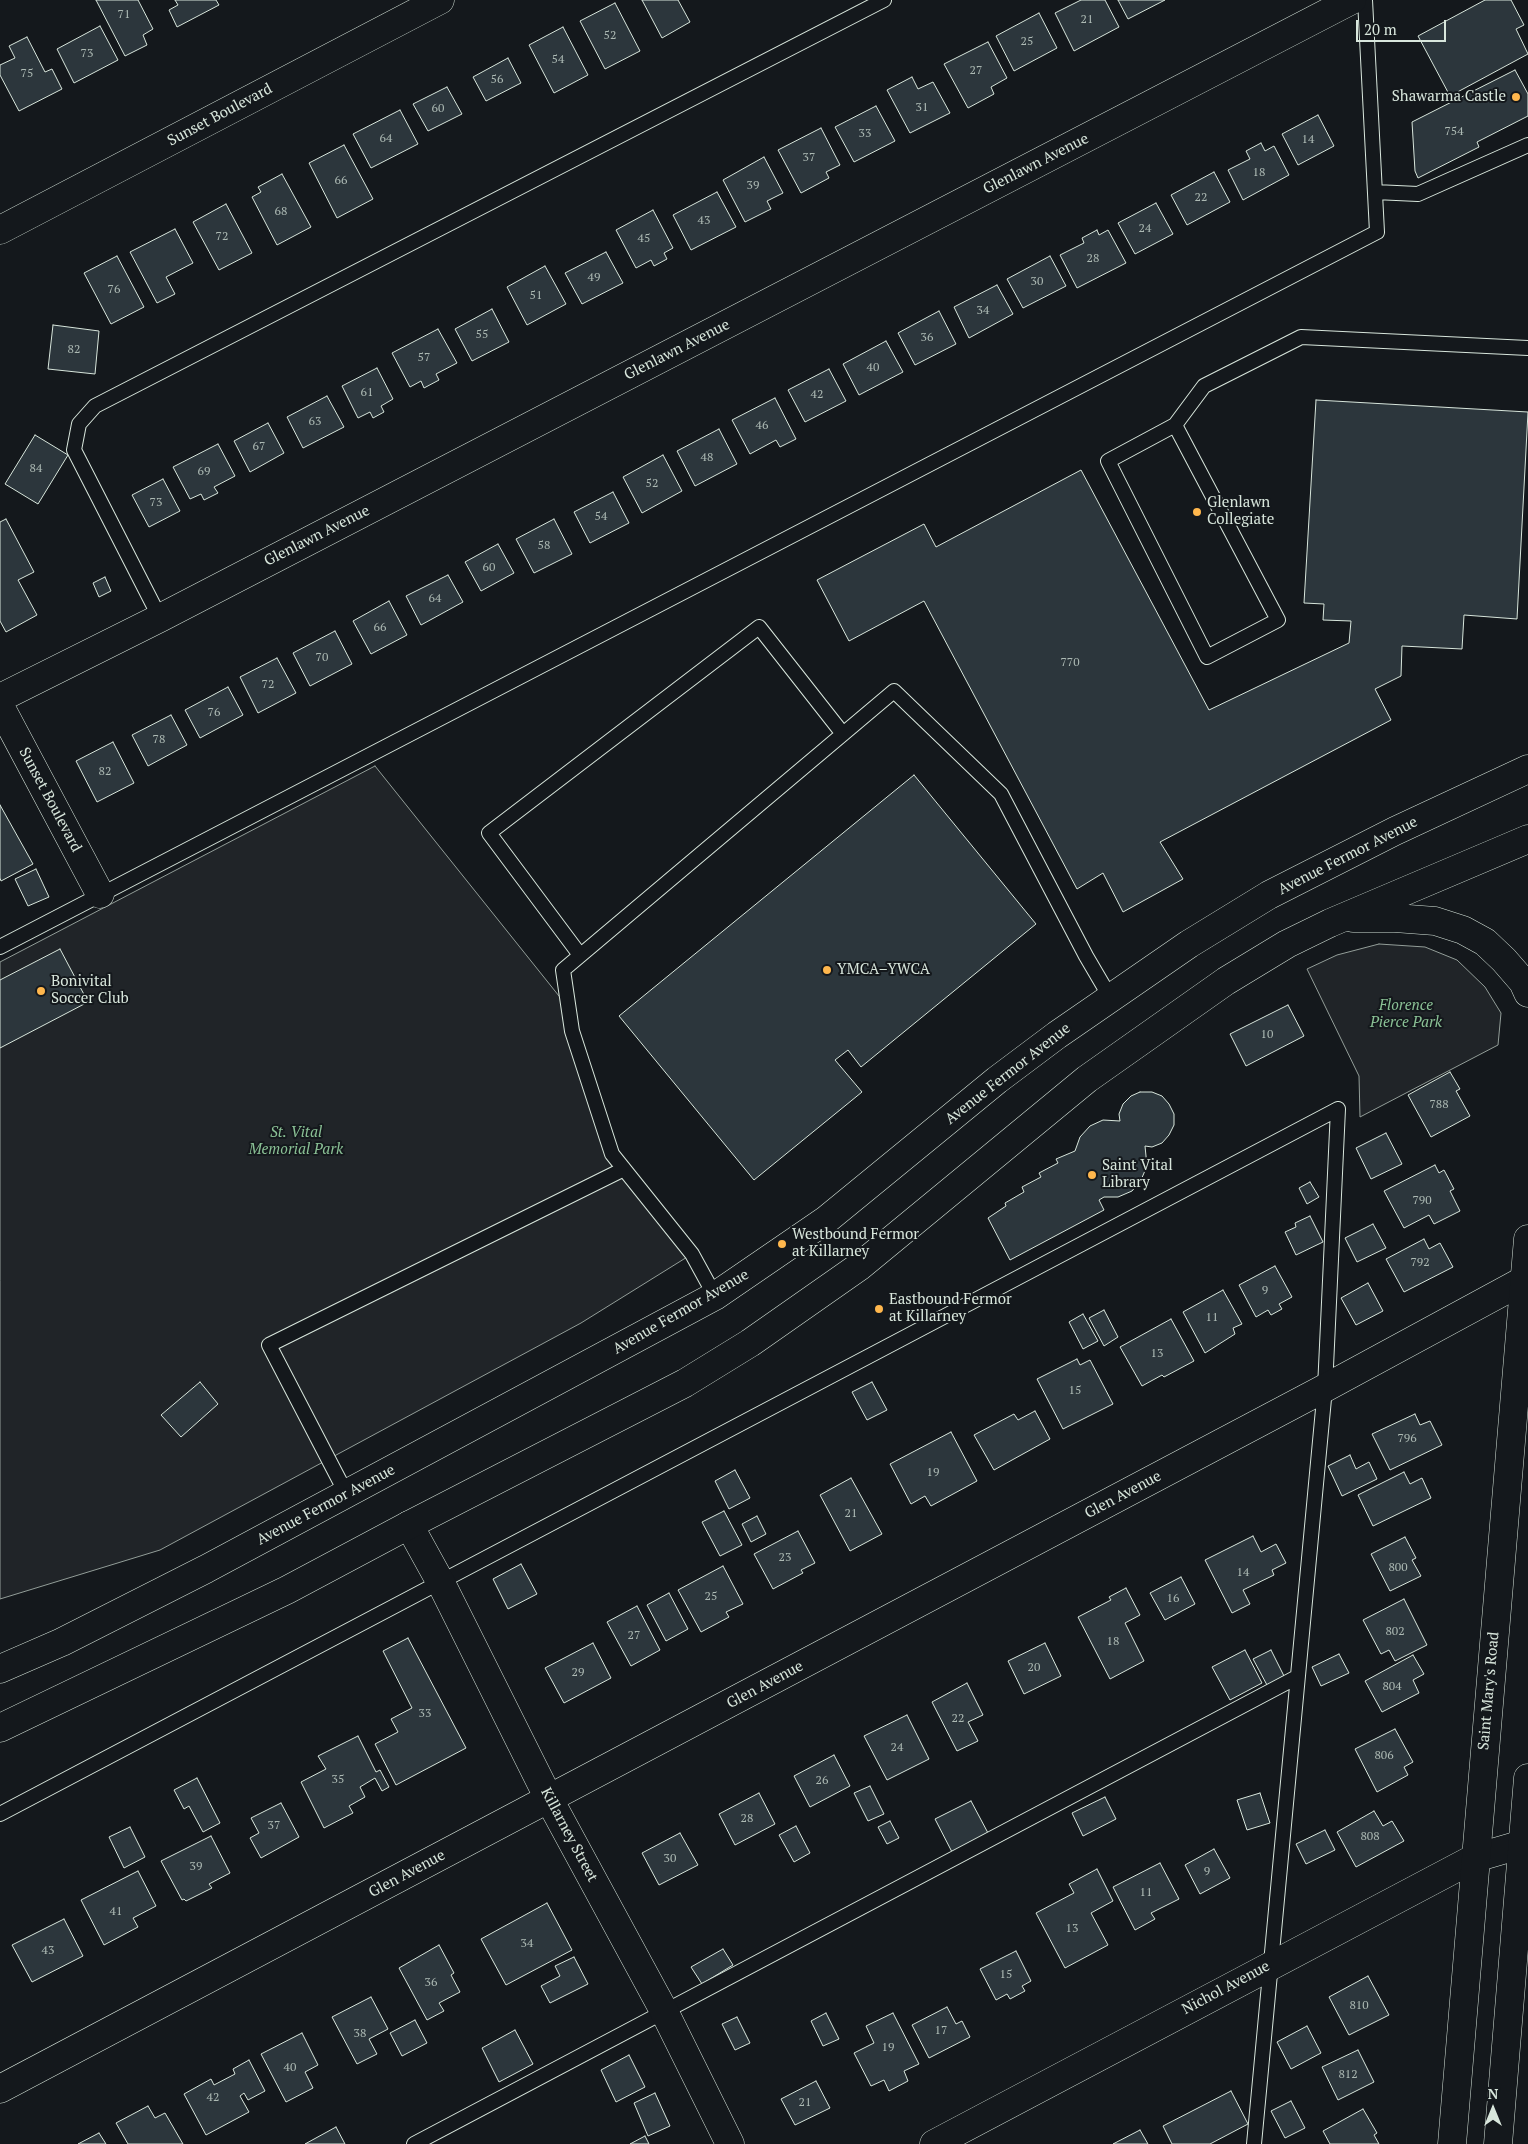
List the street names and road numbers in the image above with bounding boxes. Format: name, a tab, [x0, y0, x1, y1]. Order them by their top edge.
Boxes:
street label: Sunset Boulevard	[165, 80, 275, 150]
street label: Glenlawn Avenue	[980, 130, 1092, 198]
street label: Glenlawn Avenue	[621, 316, 733, 384]
street label: Glenlawn Avenue	[261, 502, 373, 570]
street label: Sunset Boulevard	[15, 745, 85, 855]
street label: Avenue Fermor Avenue	[1275, 813, 1421, 899]
street label: Avenue Fermor Avenue	[942, 1020, 1074, 1128]
street label: Avenue Fermor Avenue	[610, 1266, 752, 1358]
street label: Avenue Fermor Avenue	[254, 1461, 398, 1549]
street label: Glen Avenue	[1082, 1467, 1164, 1523]
street label: Saint Mary's Road	[1475, 1631, 1503, 1751]
street label: Glen Avenue	[724, 1657, 806, 1713]
street label: Killarney Street	[537, 1785, 601, 1885]
street label: Glen Avenue	[366, 1846, 448, 1902]
street label: Nichol Avenue	[1179, 1957, 1273, 2019]

